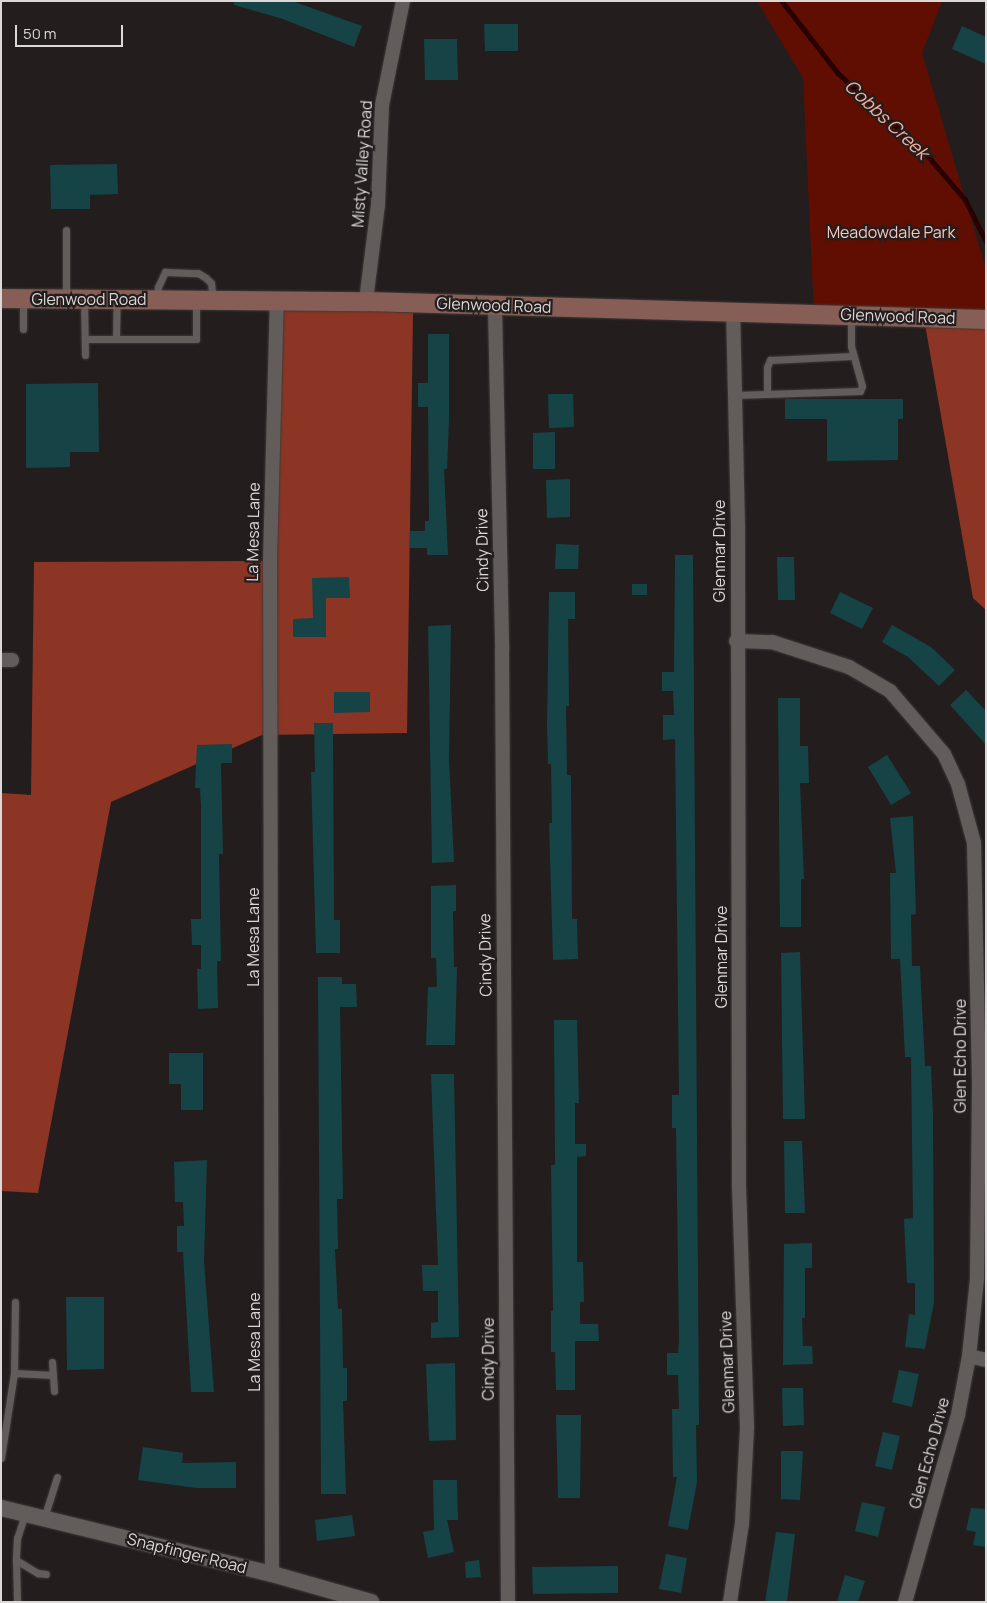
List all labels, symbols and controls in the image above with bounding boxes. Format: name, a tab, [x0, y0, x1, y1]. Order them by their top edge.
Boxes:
scale bar	[18, 15, 125, 47]
text: 50 m	[23, 23, 57, 44]
water label: Cobbs Creek	[841, 75, 933, 163]
street label: Misty Valley Road	[348, 100, 376, 228]
park label: Meadowdale Park	[827, 222, 955, 242]
street label: Glenwood Road	[31, 289, 147, 309]
street label: Glenwood Road	[436, 293, 552, 317]
street label: Glenwood Road	[840, 304, 956, 328]
street label: La Mesa Lane	[243, 482, 263, 582]
street label: Glenmar Drive	[709, 500, 729, 602]
street label: Cindy Drive	[472, 508, 492, 592]
street label: La Mesa Lane	[243, 887, 263, 987]
street label: Glenmar Drive	[711, 906, 731, 1008]
street label: Cindy Drive	[475, 913, 495, 997]
street label: Glen Echo Drive	[950, 999, 970, 1113]
street label: La Mesa Lane	[244, 1292, 264, 1392]
street label: Glenmar Drive	[716, 1310, 738, 1414]
street label: Cindy Drive	[478, 1317, 498, 1401]
street label: Glen Echo Drive	[905, 1395, 953, 1511]
street label: Snapfinger Road	[125, 1529, 249, 1577]

